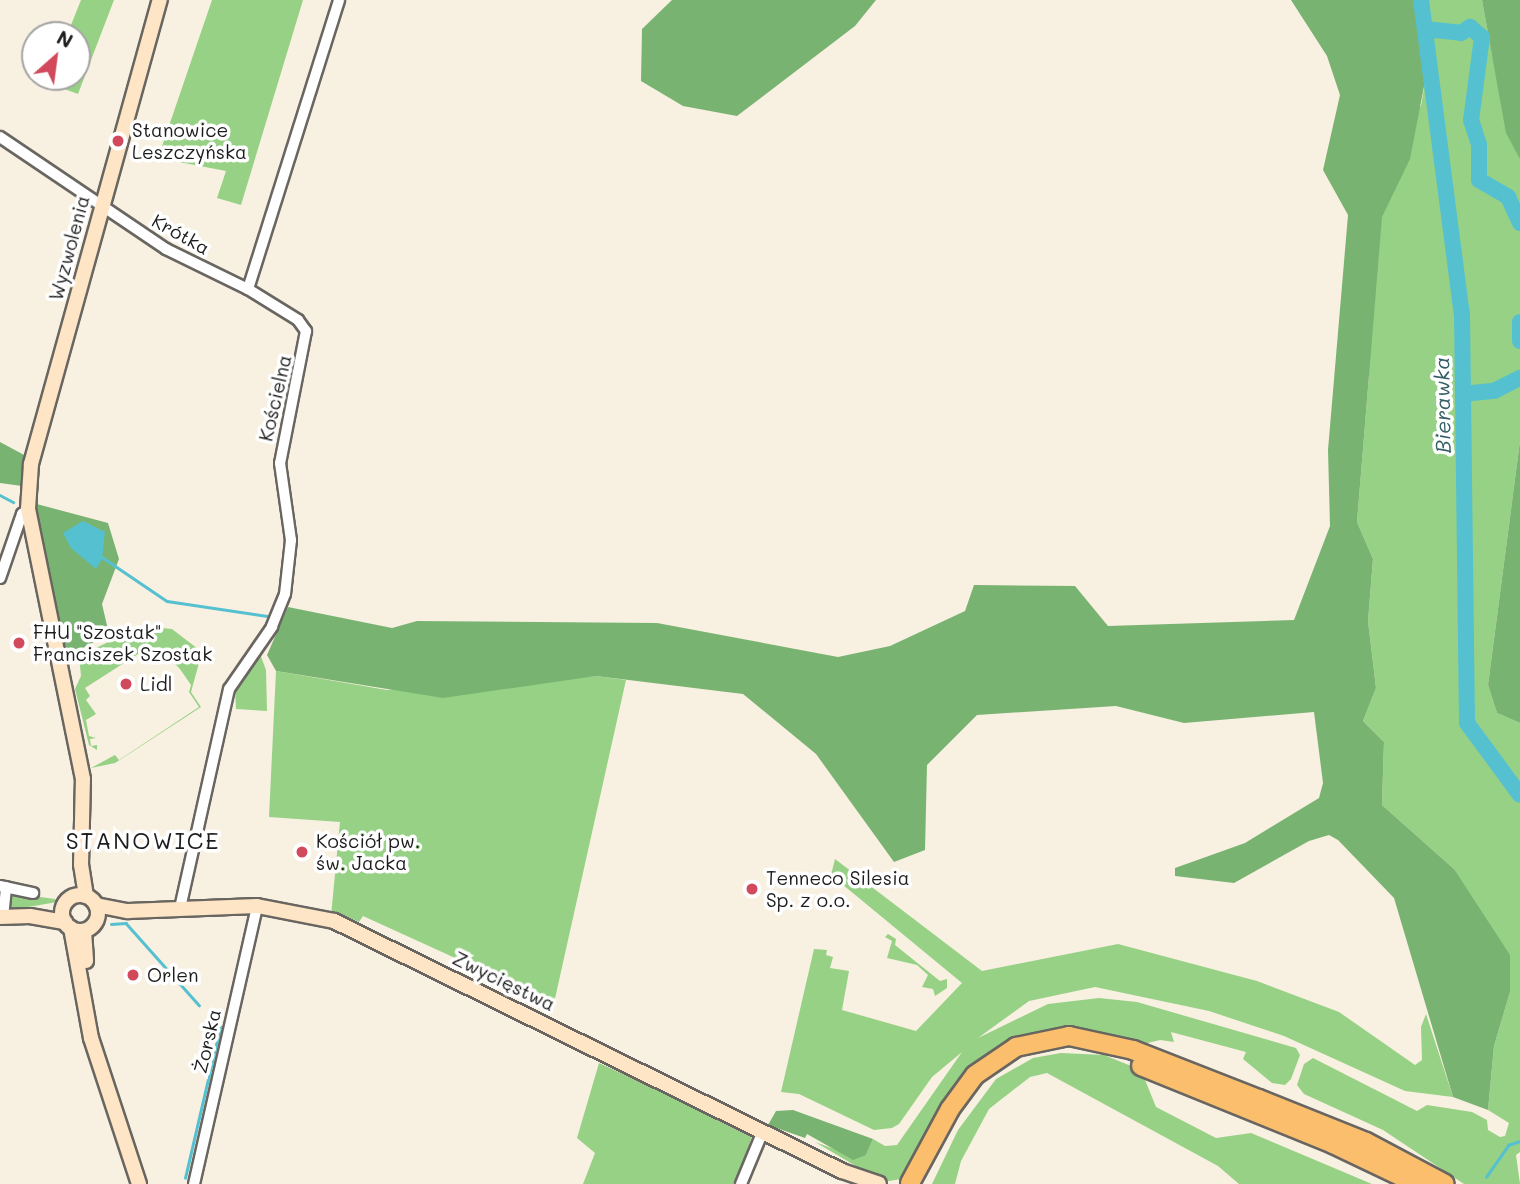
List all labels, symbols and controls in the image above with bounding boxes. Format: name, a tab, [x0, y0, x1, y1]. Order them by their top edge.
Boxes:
north arrow	[21, 21, 91, 91]
text: N	[53, 24, 77, 53]
place label: Stanowice Leszczyńska	[132, 119, 247, 163]
marker: Stanowice Leszczyńska	[110, 133, 126, 149]
street label: Wyzwolenia	[44, 193, 94, 303]
street label: Krótka	[148, 209, 214, 259]
street label: Kościelna	[254, 353, 296, 443]
water label: Bierawka	[1429, 356, 1455, 454]
place label: FHU "Szostak" Franciszek Szostak	[33, 621, 212, 665]
marker: FHU "Szostak" Franciszek Szostak	[11, 635, 27, 651]
place label: Lidl	[140, 673, 173, 695]
marker: Lidl	[118, 676, 134, 692]
district label: STANOWICE	[67, 826, 219, 854]
place label: Kościół pw. św. Jacka	[316, 830, 420, 874]
marker: Kościół pw. św. Jacka	[294, 844, 310, 860]
place label: Tenneco Silesia Sp. z o.o.	[766, 867, 910, 911]
marker: Tenneco Silesia Sp. z o.o.	[744, 881, 760, 897]
street label: Zwycięstwa	[449, 946, 559, 1016]
place label: Orlen	[147, 964, 199, 986]
marker: Orlen	[125, 967, 141, 983]
street label: Żorska	[189, 1007, 225, 1075]

